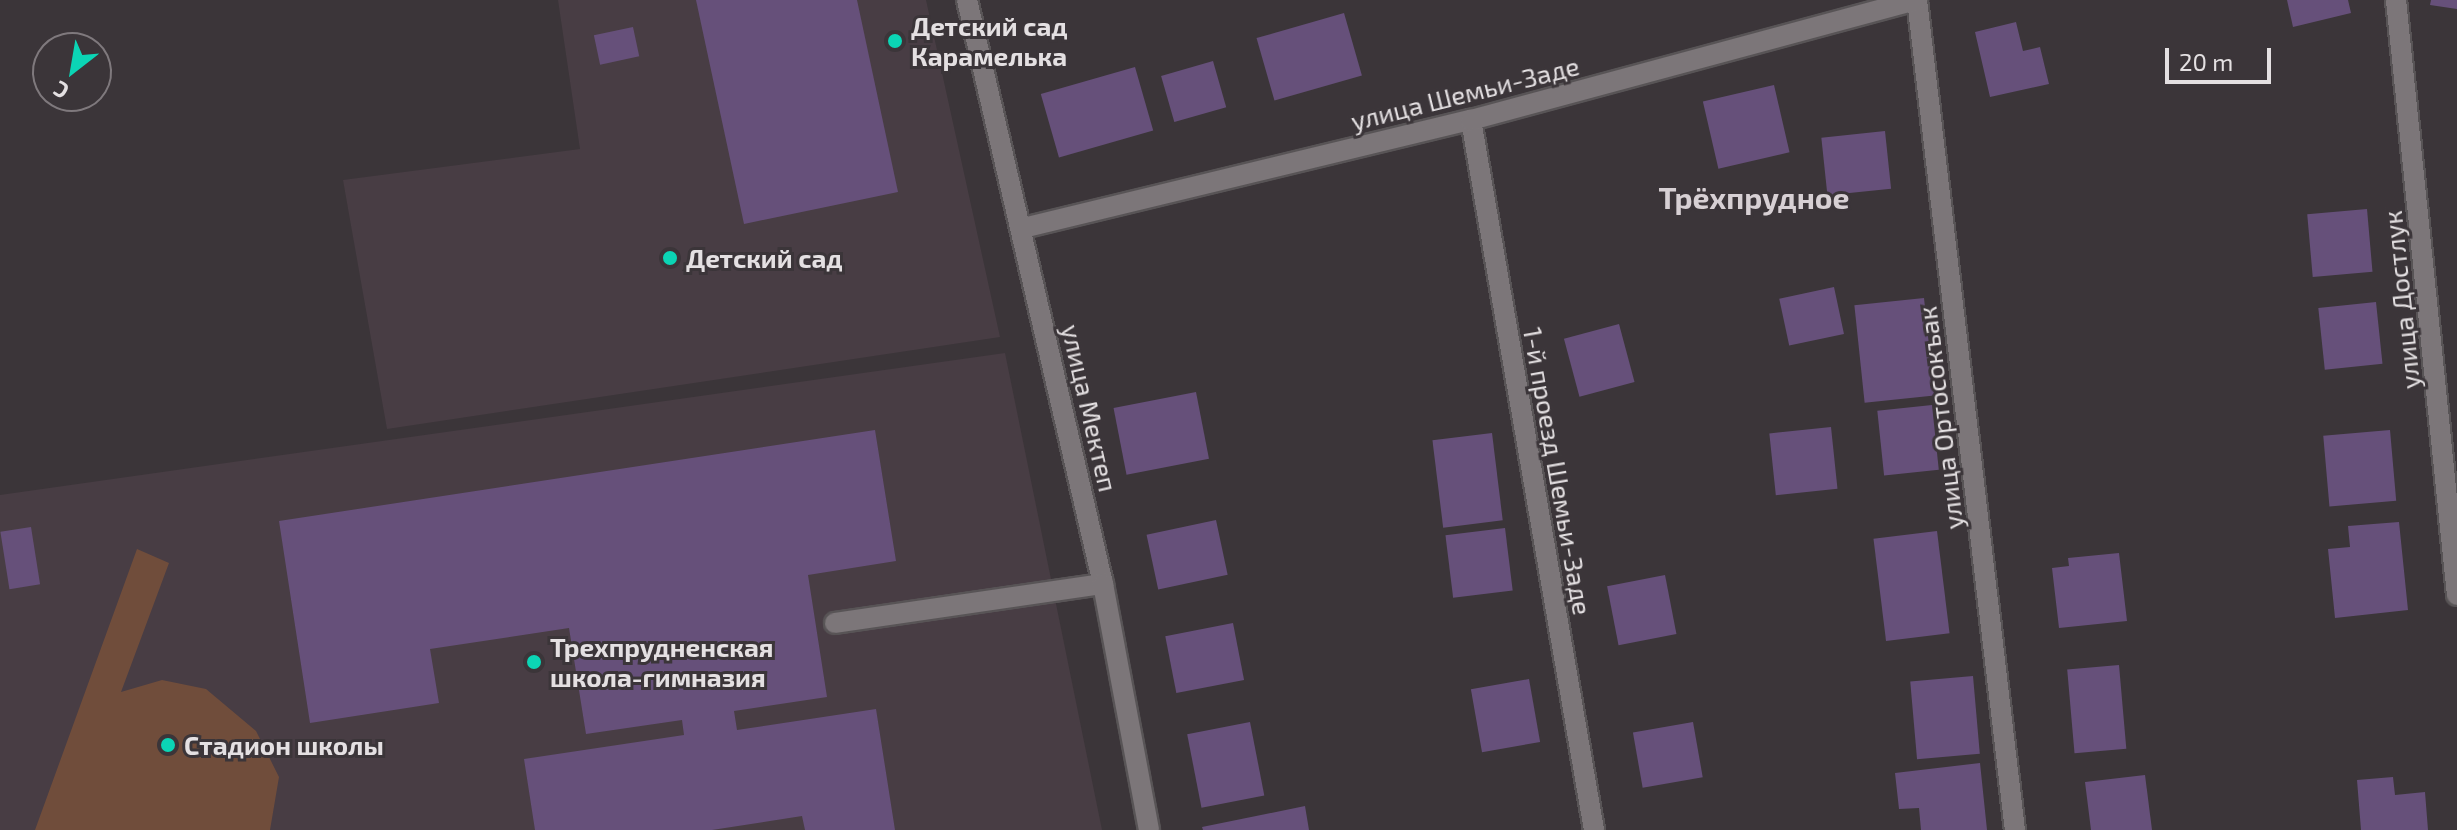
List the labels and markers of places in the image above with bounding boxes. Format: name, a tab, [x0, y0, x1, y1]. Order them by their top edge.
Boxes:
place label: Детский сад Карамелька	[911, 10, 1068, 72]
marker: Детский сад Карамелька	[886, 32, 904, 50]
place label: Детский сад	[686, 242, 843, 274]
marker: Детский сад	[661, 249, 679, 267]
place label: Трехпрудненская школа-гимназия	[550, 631, 773, 692]
marker: Трехпрудненская школа-гимназия	[525, 653, 543, 671]
place label: Стадион школы	[184, 729, 384, 761]
marker: Стадион школы	[159, 736, 177, 754]

